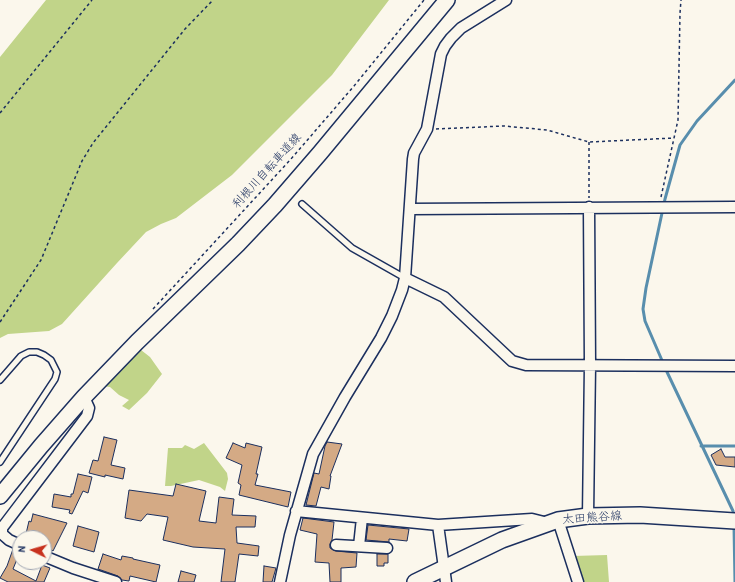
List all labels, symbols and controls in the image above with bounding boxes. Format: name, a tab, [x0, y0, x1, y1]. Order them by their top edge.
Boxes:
street label: 利根川自転車道線	[230, 131, 304, 211]
street label: 太田熊谷線	[562, 509, 622, 527]
north arrow	[12, 530, 52, 570]
text: N	[14, 546, 28, 553]

